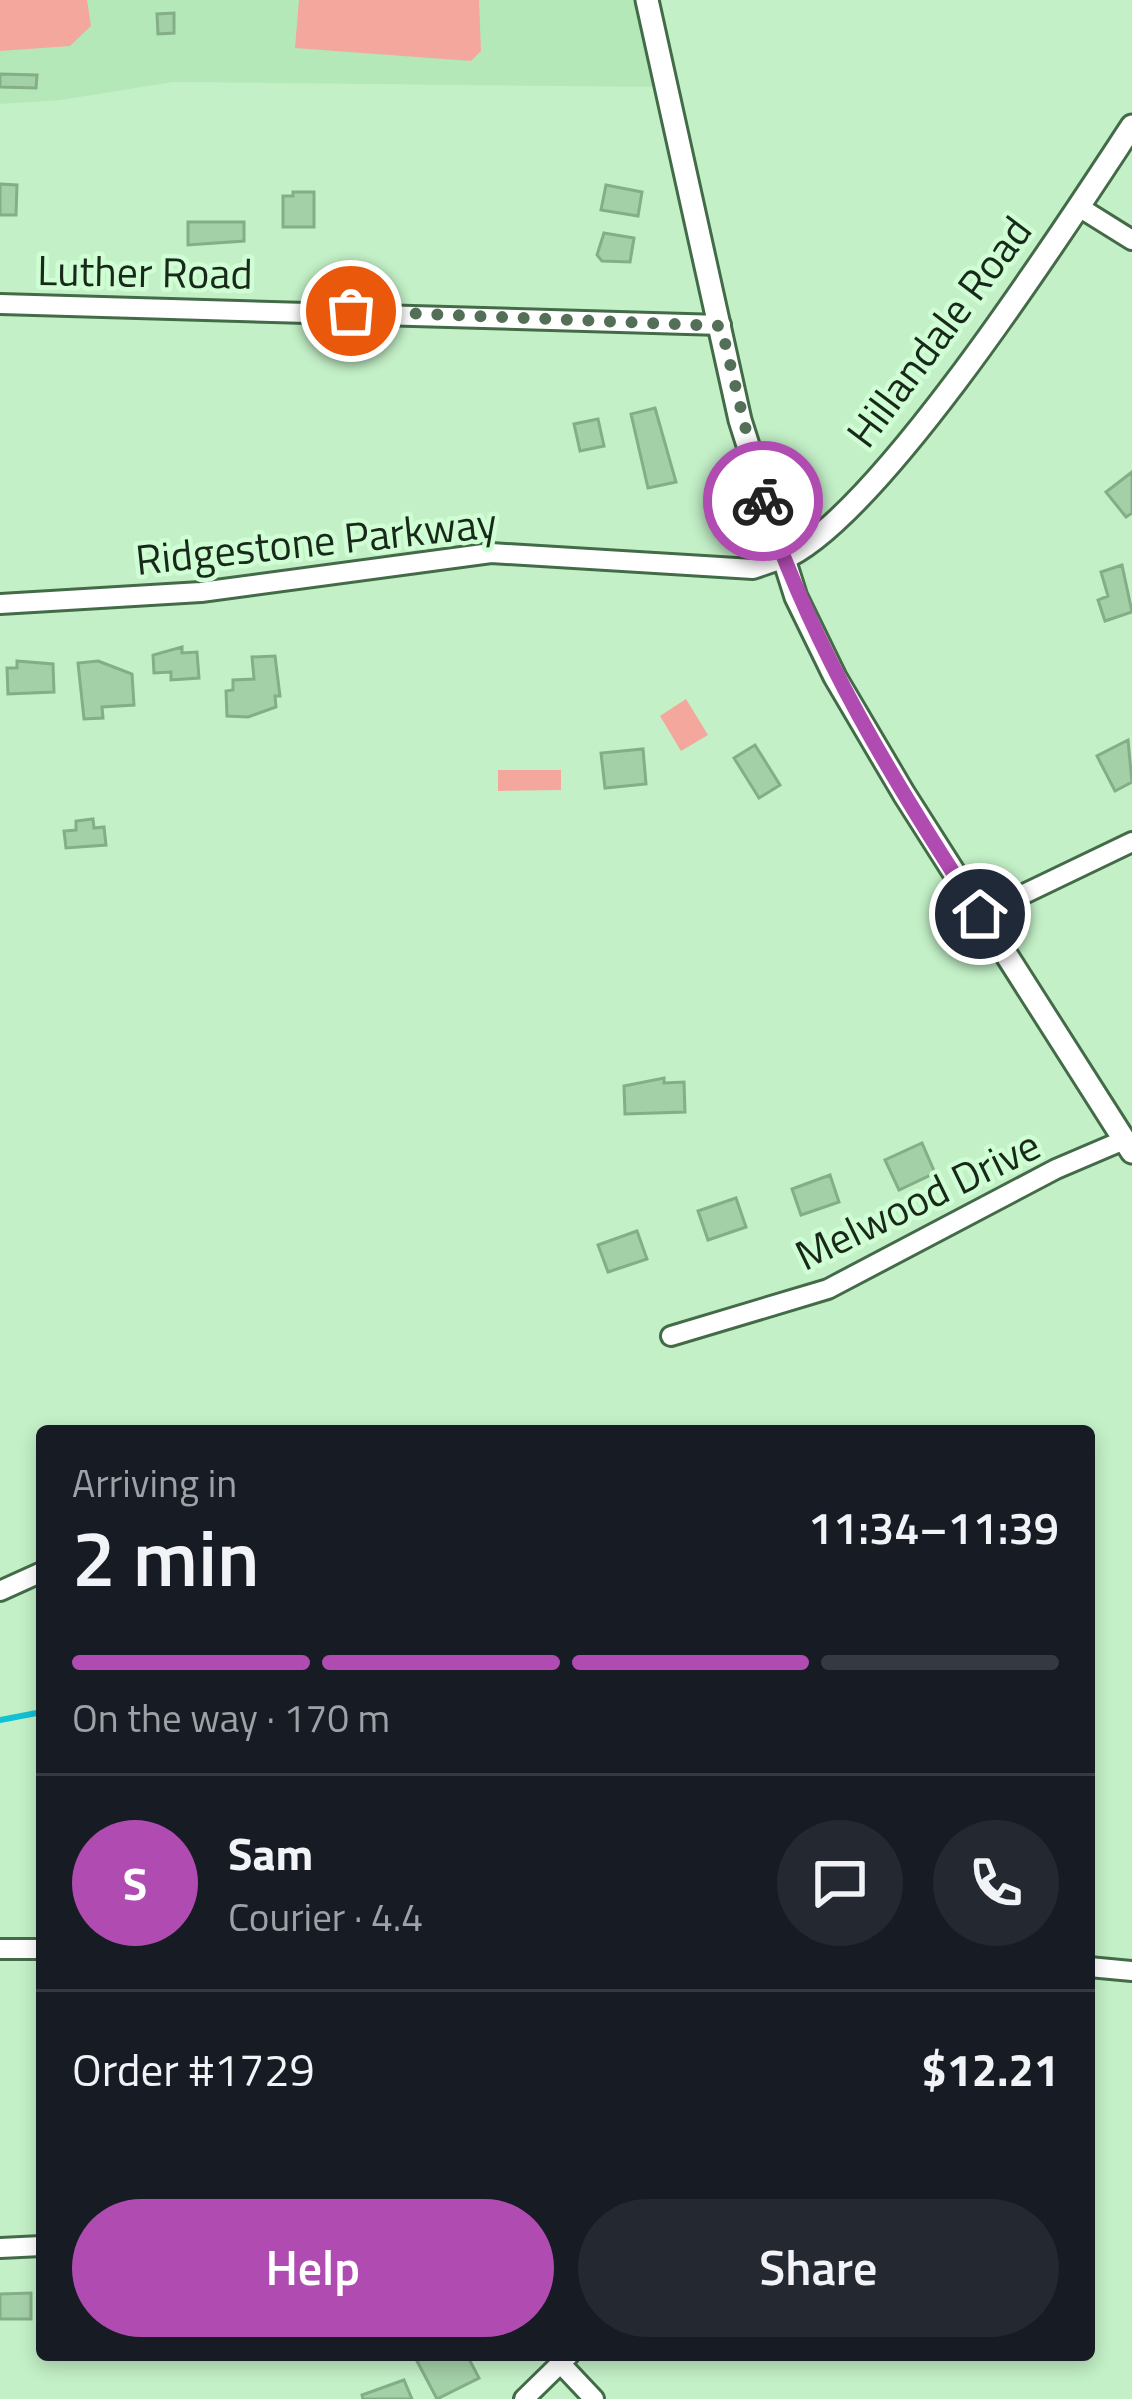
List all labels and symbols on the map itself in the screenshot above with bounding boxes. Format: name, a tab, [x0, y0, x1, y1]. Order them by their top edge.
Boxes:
street label: Hillandale Road	[830, 202, 1046, 460]
street label: Luther Road	[37, 237, 253, 305]
pin	[300, 260, 402, 362]
courier	[703, 441, 823, 561]
street label: Ridgestone Parkway	[132, 489, 500, 591]
pin	[929, 863, 1031, 965]
street label: Melwood Drive	[784, 1112, 1050, 1286]

